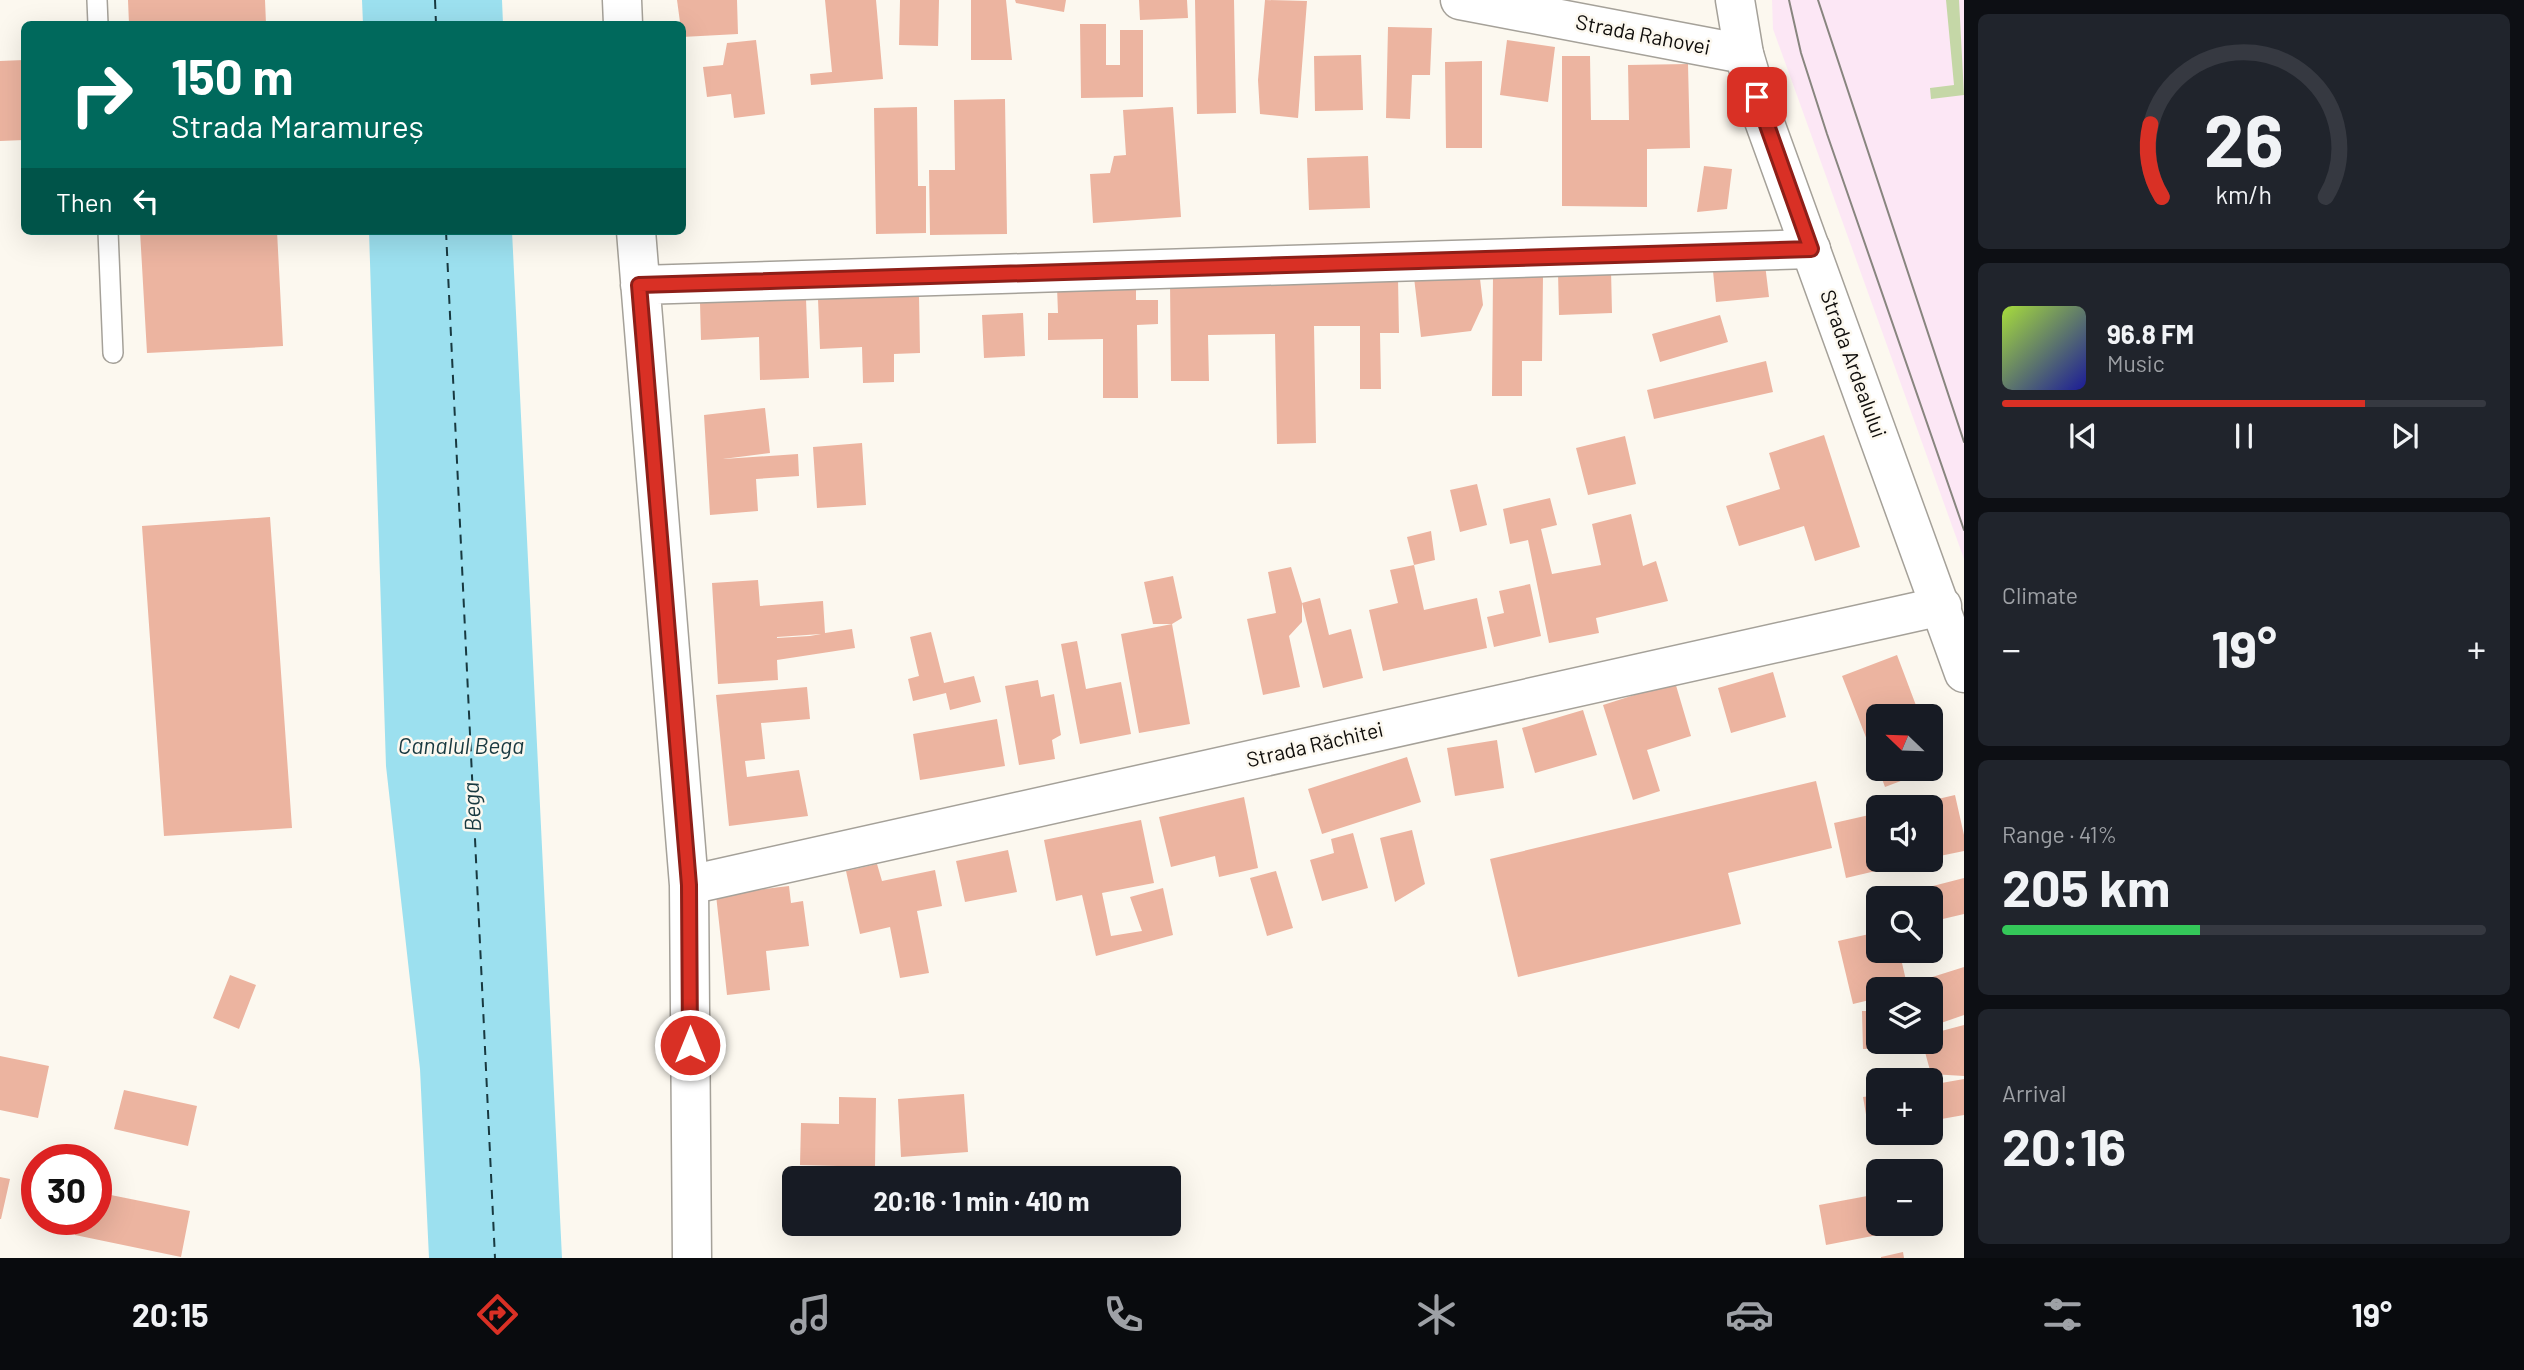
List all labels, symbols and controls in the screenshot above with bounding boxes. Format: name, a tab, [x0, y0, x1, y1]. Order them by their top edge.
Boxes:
street label: Strada Rahovei	[1574, 8, 1713, 59]
text: 150 m	[171, 46, 293, 105]
icon: right	[56, 49, 147, 140]
pin	[1727, 67, 1787, 127]
icon: arrive	[1738, 78, 1776, 116]
text: 26	[2204, 95, 2284, 183]
text: Strada Maramureș	[171, 106, 424, 144]
text: km/h	[2216, 179, 2272, 209]
icon: left	[127, 182, 165, 220]
text: Then	[56, 186, 113, 217]
street label: Strada Ardealului	[1816, 286, 1893, 441]
text: 96.8 FM	[2107, 318, 2194, 349]
text: Music	[2107, 349, 2165, 377]
icon: previous	[2064, 417, 2102, 455]
icon: pause	[2225, 417, 2263, 455]
icon: next	[2386, 417, 2424, 455]
text: Climate	[2002, 581, 2078, 609]
text: 19°	[2211, 616, 2277, 678]
text: −	[2002, 625, 2021, 671]
text: +	[2467, 625, 2486, 671]
north arrow	[1866, 704, 1942, 780]
map controls	[1866, 704, 1943, 1236]
street label: Strada Răchitei	[1244, 716, 1385, 771]
water label: Canalul Bega	[398, 731, 524, 759]
water label: Bega	[456, 781, 486, 833]
button: sound	[1866, 795, 1943, 872]
text: Range · 41%	[2002, 820, 2117, 848]
text: 205 km	[2002, 855, 2170, 917]
button: search	[1866, 886, 1943, 963]
button: layers	[1866, 977, 1943, 1054]
position arrow	[653, 1008, 727, 1082]
button: +	[1866, 1068, 1943, 1145]
text: Arrival	[2002, 1079, 2066, 1107]
text: 20:16	[2002, 1114, 2126, 1176]
speed limit sign: 30	[21, 1144, 112, 1235]
button: −	[1866, 1159, 1943, 1236]
text: 20:16 · 1 min · 410 m	[873, 1185, 1090, 1216]
icon: directions	[473, 1290, 522, 1339]
icon: music	[786, 1290, 835, 1339]
icon: phone	[1099, 1290, 1148, 1339]
icon: climate	[1412, 1290, 1461, 1339]
icon: car	[1725, 1290, 1774, 1339]
icon: filters	[2038, 1290, 2087, 1339]
text: 20:15	[132, 1295, 208, 1333]
text: 19°	[2352, 1295, 2392, 1333]

